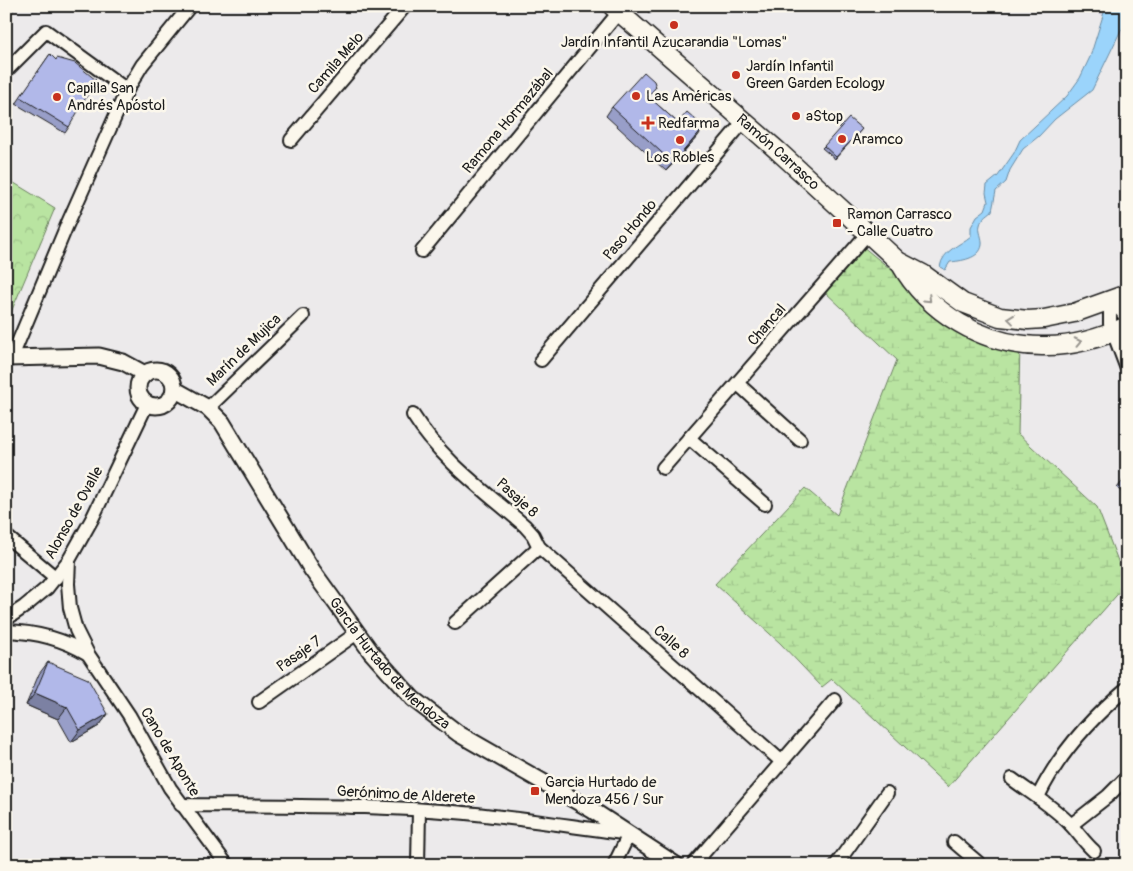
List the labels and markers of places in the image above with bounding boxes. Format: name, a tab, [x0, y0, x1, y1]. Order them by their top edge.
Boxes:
marker: Jardín Infantil Azucarandia "Lomas"	[668, 19, 680, 31]
place label: Jardín Infantil Azucarandia "Lomas"	[561, 33, 787, 52]
place label: Jardín Infantil Green Garden Ecology	[746, 57, 885, 93]
marker: Jardín Infantil Green Garden Ecology	[730, 69, 742, 81]
place label: Capilla San Andrés Apóstol	[67, 79, 165, 115]
place label: Las Américas	[646, 87, 732, 106]
marker: Las Américas	[630, 90, 642, 102]
marker: Capilla San Andrés Apóstol	[51, 91, 63, 103]
place label: aStop	[806, 107, 843, 126]
marker: aStop	[790, 110, 802, 122]
place label: Redfarma	[658, 114, 720, 133]
marker: Redfarma	[642, 117, 654, 129]
place label: Aramco	[852, 130, 903, 149]
marker: Aramco	[836, 133, 848, 145]
marker: Los Robles	[674, 134, 686, 146]
place label: Los Robles	[646, 148, 714, 167]
place label: Ramon Carrasco - Calle Cuatro	[847, 205, 952, 241]
marker: Ramon Carrasco - Calle Cuatro	[831, 217, 843, 229]
place label: Garcia Hurtado de Mendoza 456 / Sur	[545, 773, 664, 809]
marker: Garcia Hurtado de Mendoza 456 / Sur	[529, 785, 541, 797]

